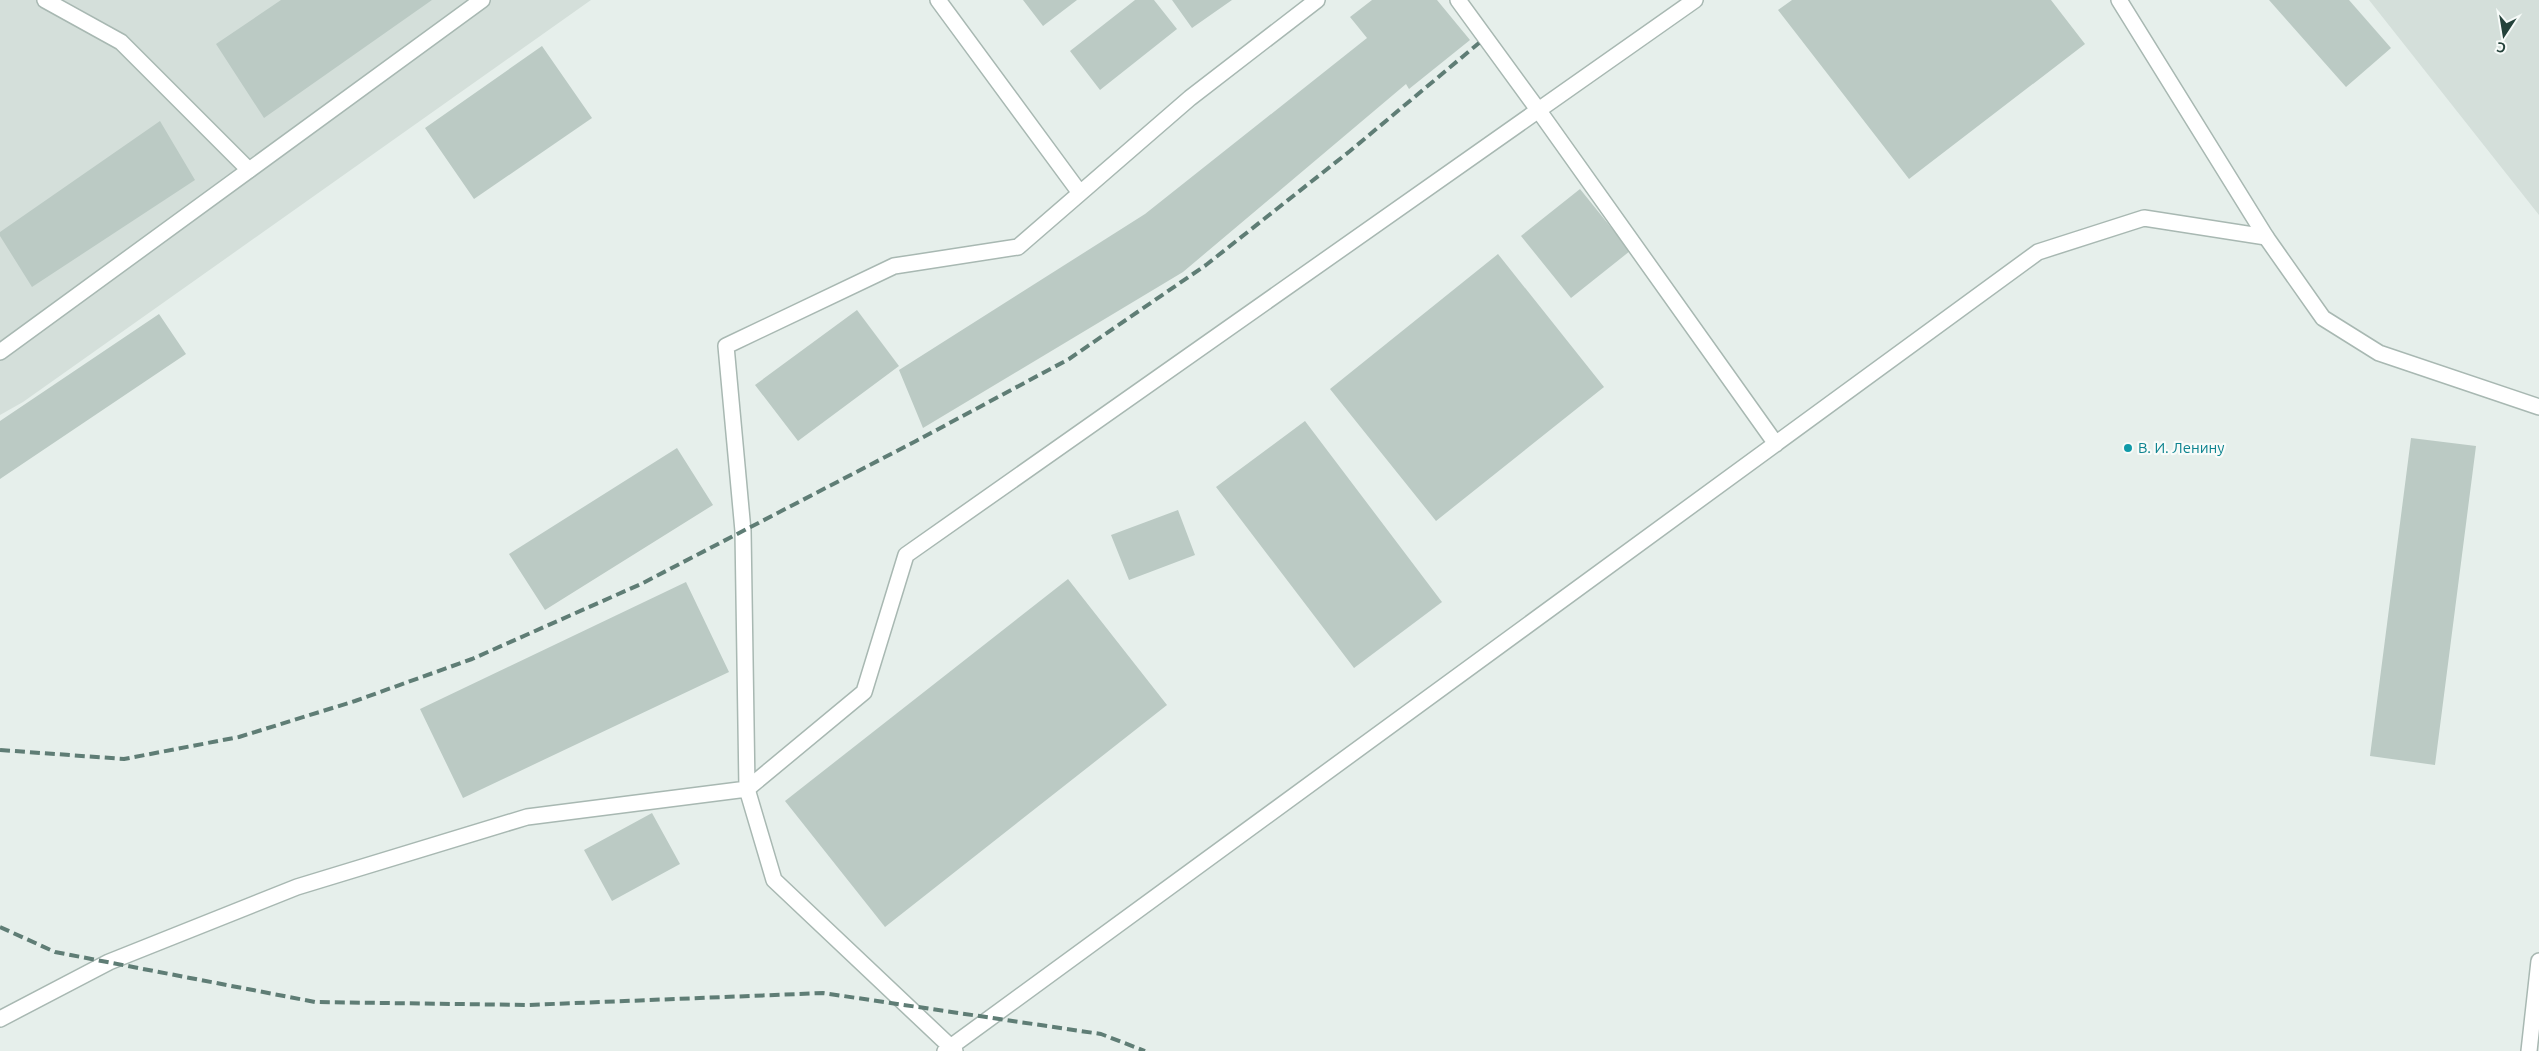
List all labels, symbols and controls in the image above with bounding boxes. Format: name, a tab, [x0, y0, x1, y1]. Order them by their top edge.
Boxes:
north arrow	[2479, 10, 2529, 60]
text: С	[2495, 39, 2507, 56]
place label: В. И. Ленину	[2138, 439, 2225, 456]
marker: В. И. Ленину	[2122, 442, 2134, 454]

